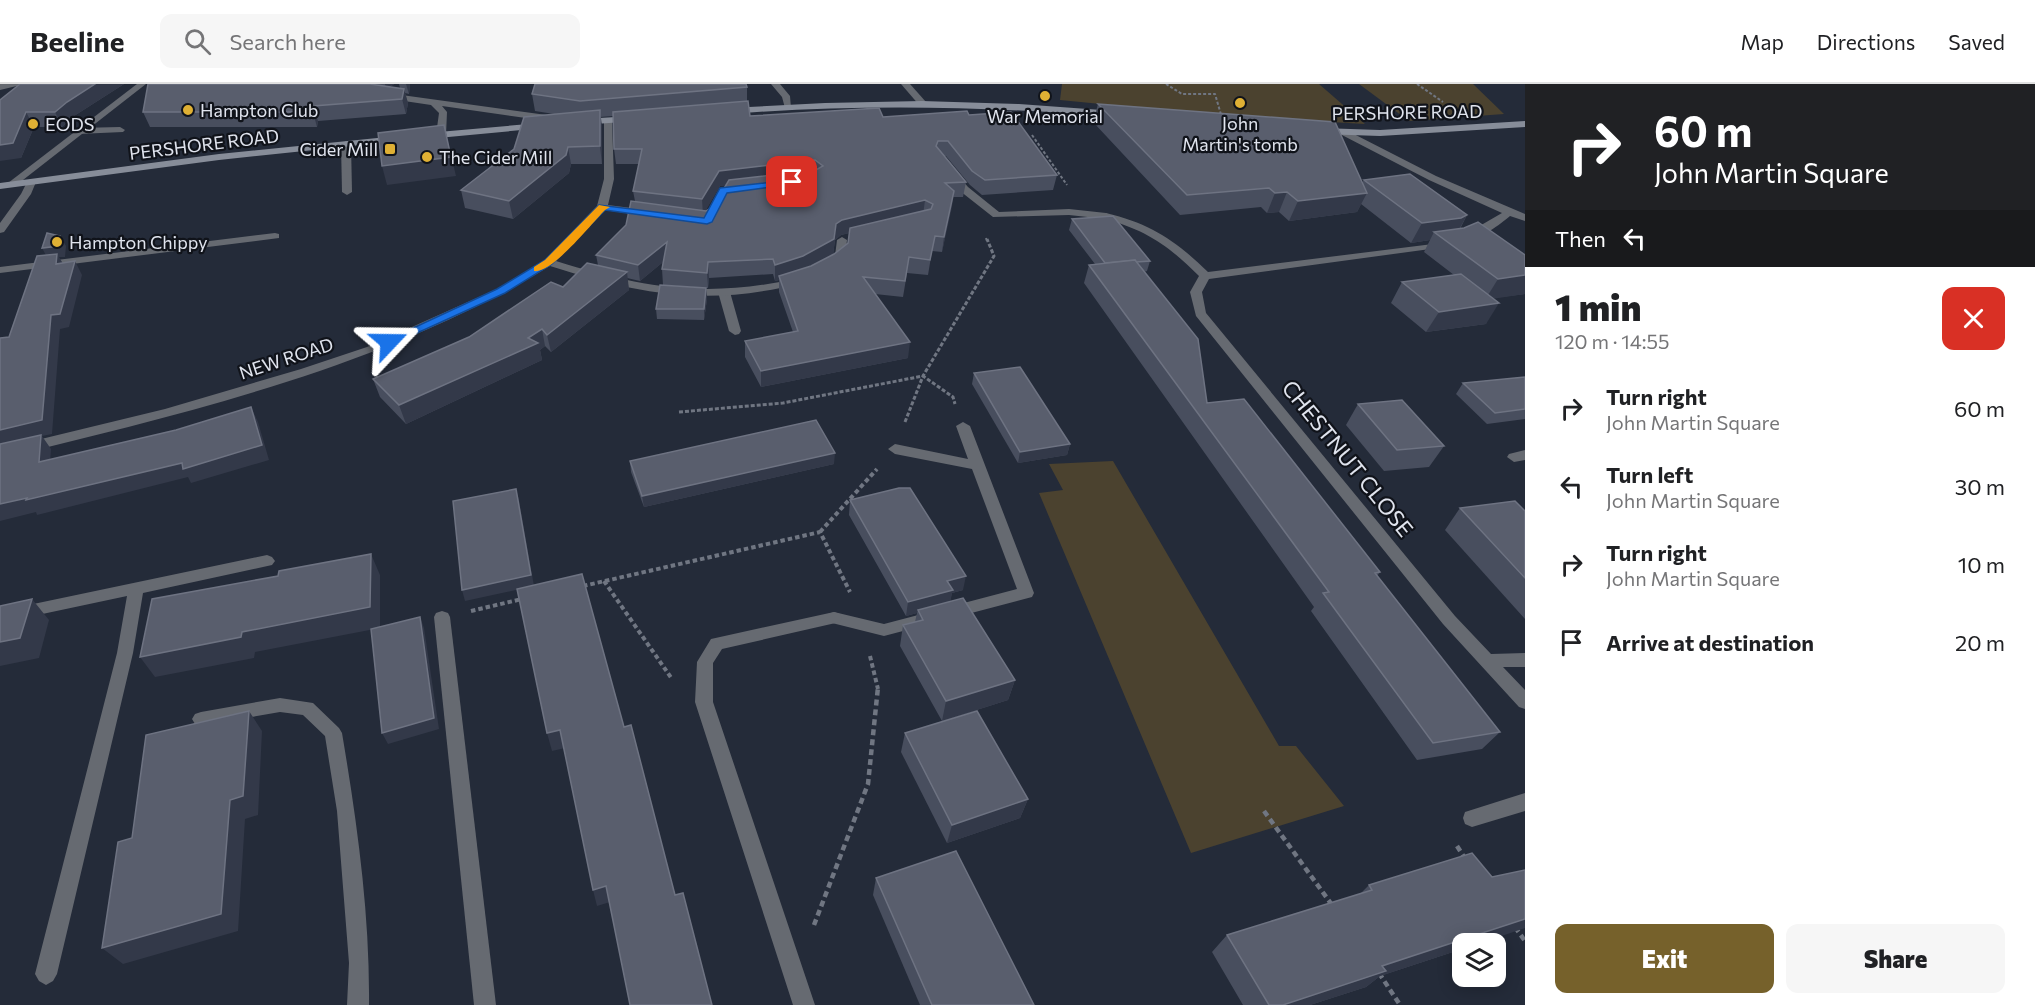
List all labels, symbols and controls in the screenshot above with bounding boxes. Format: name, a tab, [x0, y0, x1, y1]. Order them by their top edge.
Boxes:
search box	[160, 14, 580, 68]
text: Beeline	[30, 24, 124, 58]
icon: search	[181, 25, 214, 58]
text: Search here	[229, 28, 346, 55]
text: Map	[1741, 29, 1784, 54]
text: Directions	[1817, 29, 1915, 54]
text: Saved	[1948, 29, 2005, 54]
marker: War Memorial	[1038, 89, 1052, 103]
marker: John Martin's tomb	[1233, 96, 1247, 110]
place label: Hampton Club	[200, 99, 319, 121]
street label: PERSHORE ROAD	[1332, 100, 1482, 124]
marker: Hampton Club	[181, 103, 195, 117]
text: 60 m	[1654, 104, 1753, 156]
place label: War Memorial	[987, 105, 1103, 127]
icon: right	[1555, 108, 1633, 186]
place label: John Martin's tomb	[1182, 112, 1298, 155]
place label: EODS	[45, 113, 94, 135]
marker: EODS	[26, 117, 40, 131]
street label: PERSHORE ROAD	[128, 124, 280, 164]
place label: Cider Mill	[300, 138, 378, 160]
marker: Cider Mill	[383, 142, 397, 156]
place label: The Cider Mill	[439, 146, 552, 168]
marker: The Cider Mill	[420, 150, 434, 164]
pin	[766, 156, 817, 207]
text: John Martin Square	[1654, 156, 1889, 189]
icon: arrive	[775, 165, 808, 198]
icon: left	[1618, 222, 1651, 255]
text: Then	[1555, 225, 1606, 252]
place label: Hampton Chippy	[69, 231, 208, 253]
marker: Hampton Chippy	[50, 235, 64, 249]
text: 1 min	[1555, 284, 1641, 328]
button: close	[1942, 287, 2005, 350]
position arrow	[357, 310, 421, 374]
text: 120 m · 14:55	[1555, 329, 1670, 353]
street label: NEW ROAD	[236, 332, 336, 384]
street label: CHESTNUT CLOSE	[1277, 374, 1419, 542]
text: Turn right	[1606, 383, 1707, 410]
icon: right	[1555, 392, 1588, 425]
text: 60 m	[1954, 395, 2005, 422]
text: John Martin Square	[1606, 410, 1780, 434]
text: Turn left	[1606, 461, 1693, 488]
icon: left	[1555, 470, 1588, 503]
text: 30 m	[1955, 473, 2005, 500]
text: John Martin Square	[1606, 488, 1780, 512]
text: Turn right	[1606, 539, 1707, 566]
icon: right	[1555, 548, 1588, 581]
text: 10 m	[1958, 551, 2005, 578]
text: John Martin Square	[1606, 566, 1780, 590]
icon: arrive	[1555, 626, 1588, 659]
text: Arrive at destination	[1606, 629, 1814, 656]
text: 20 m	[1955, 629, 2005, 656]
button: Exit	[1555, 924, 1774, 993]
button: Share	[1786, 924, 2005, 993]
map controls	[1452, 933, 1506, 987]
button: layers	[1452, 933, 1506, 987]

